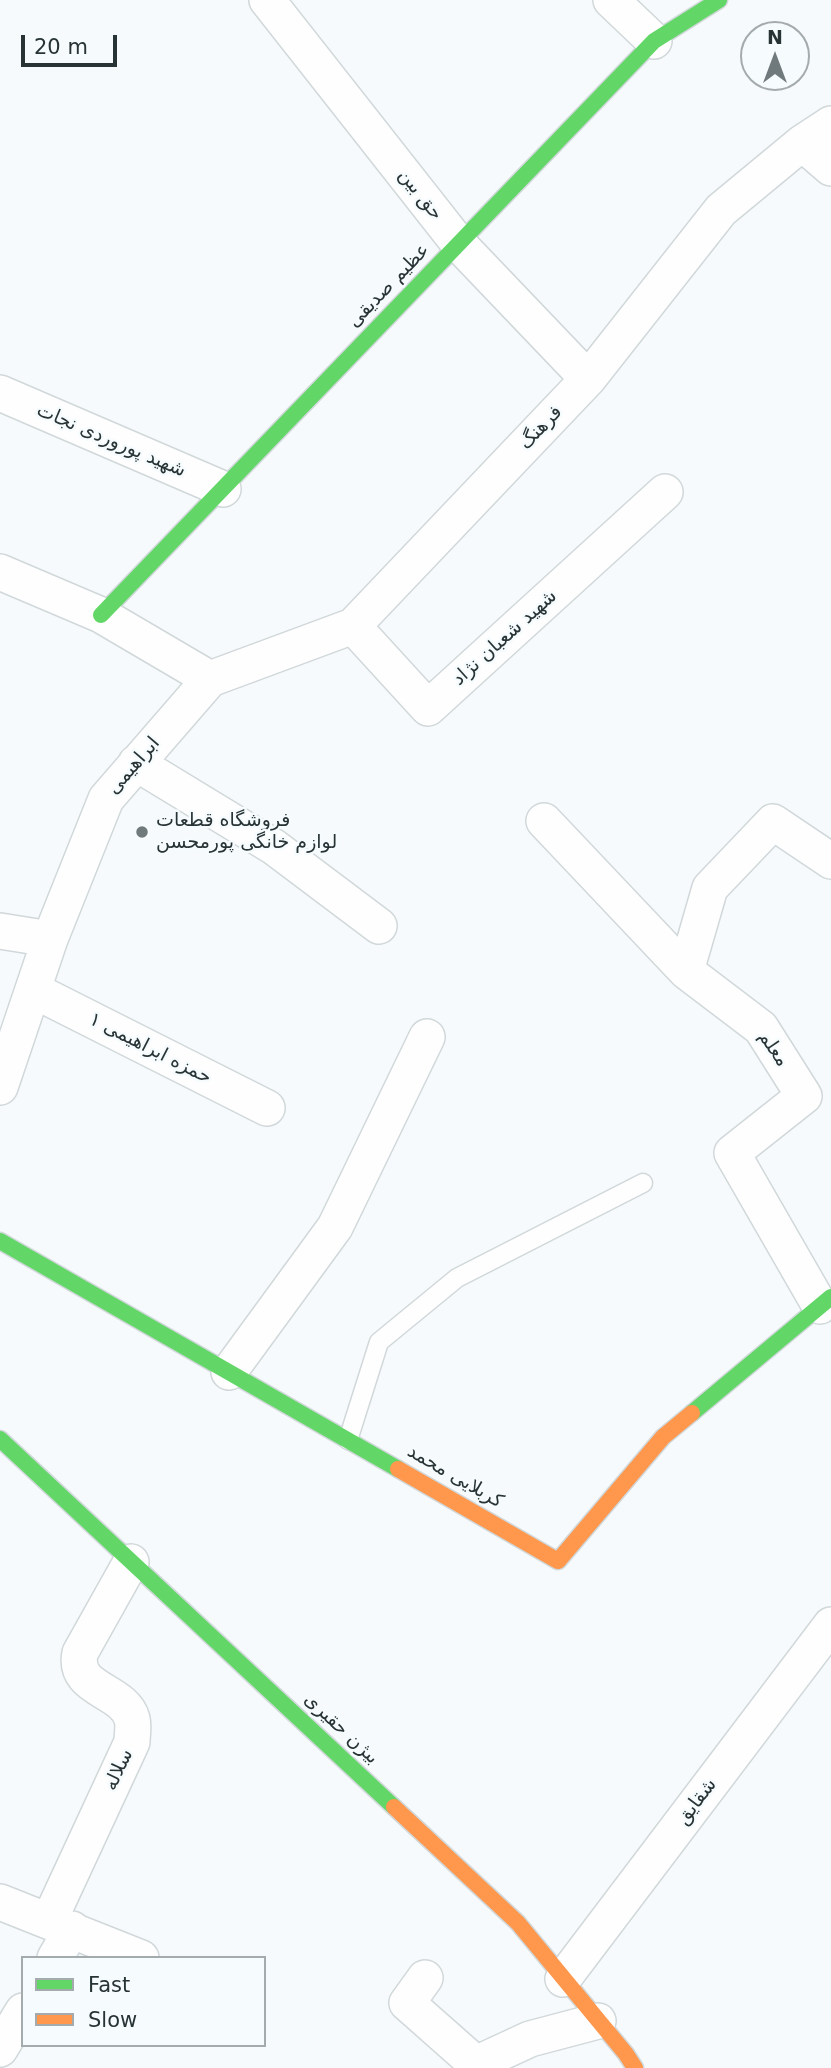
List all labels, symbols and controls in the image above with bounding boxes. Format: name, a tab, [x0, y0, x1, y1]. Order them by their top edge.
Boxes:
scale bar	[24, 21, 121, 65]
north arrow	[740, 21, 810, 91]
text: N	[767, 26, 783, 48]
text: 20 m	[34, 35, 88, 59]
street label: حق بین	[393, 165, 447, 225]
street label: عظیم صدیقی	[343, 239, 435, 333]
street label: شهید پوروردی نجات	[33, 399, 189, 483]
street label: فرهنگ	[515, 401, 567, 455]
street label: شهید شعبان نژاد	[448, 585, 562, 691]
street label: ابراهیمی	[103, 733, 165, 799]
place label: فروشگاه قطعات لوازم خانگی پورمحسن	[156, 810, 337, 854]
marker: فروشگاه قطعات لوازم خانگی پورمحسن	[134, 824, 150, 840]
street label: حمزه ابراهیمی ۱	[85, 1008, 215, 1090]
street label: معلم	[753, 1027, 793, 1071]
street label: کربلایی محمد	[403, 1440, 507, 1514]
street label: بیژن حقیری	[299, 1689, 383, 1769]
street label: سلاله	[100, 1746, 138, 1794]
street label: شقایق	[672, 1774, 722, 1830]
legend	[21, 1956, 266, 2047]
text: Fast	[88, 1973, 130, 1997]
text: Slow	[88, 2008, 137, 2032]

